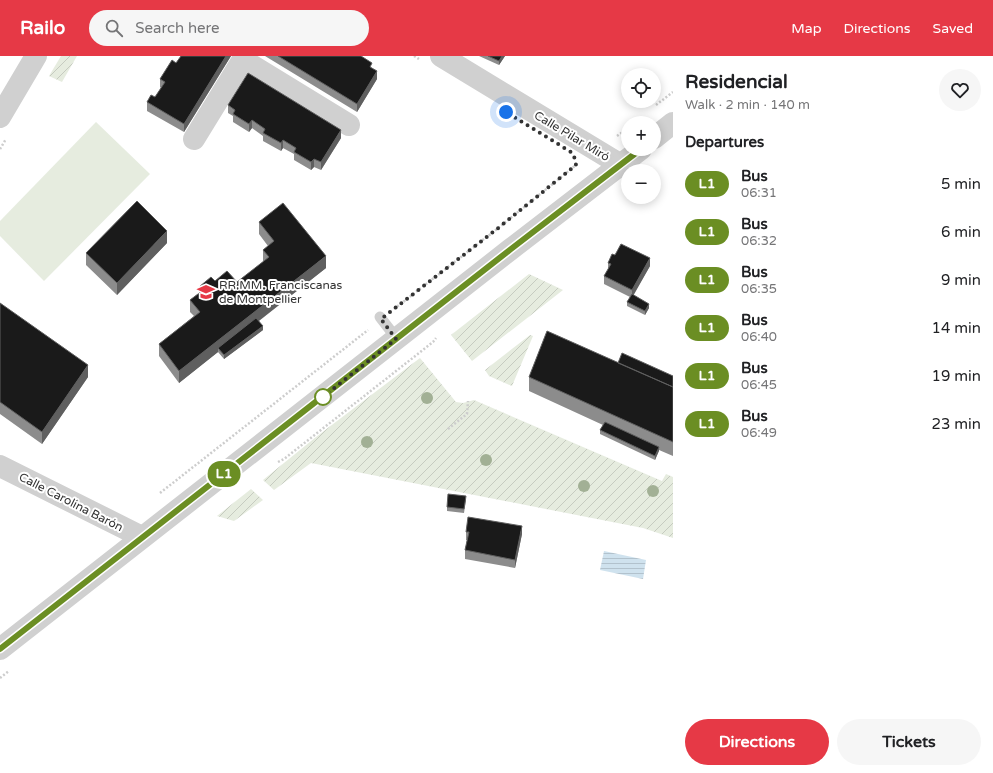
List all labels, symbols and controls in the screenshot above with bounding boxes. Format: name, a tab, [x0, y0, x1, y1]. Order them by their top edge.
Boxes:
search box	[89, 10, 369, 46]
text: Railo	[20, 17, 65, 39]
icon: search	[103, 17, 125, 39]
text: Search here	[135, 19, 220, 37]
text: Map	[791, 20, 822, 37]
text: Directions	[844, 20, 911, 37]
text: Saved	[933, 20, 973, 37]
map controls	[621, 68, 661, 204]
button: locate	[621, 68, 661, 108]
button: heart	[939, 69, 981, 111]
text: Residencial	[685, 71, 788, 93]
text: Walk · 2 min · 140 m	[685, 97, 810, 113]
your location	[496, 102, 516, 122]
street label: Calle Pilar Miró	[532, 108, 612, 164]
button: +	[621, 116, 661, 156]
text: Departures	[685, 133, 764, 151]
button: −	[621, 164, 661, 204]
text: Bus	[741, 167, 768, 185]
text: L1	[699, 175, 715, 192]
text: 5 min	[941, 175, 981, 193]
text: 06:31	[741, 185, 777, 201]
text: Bus	[741, 215, 768, 233]
text: L1	[699, 223, 715, 240]
text: 6 min	[941, 223, 981, 241]
text: 06:32	[741, 233, 777, 249]
text: Bus	[741, 263, 768, 281]
text: L1	[699, 271, 715, 288]
text: 9 min	[941, 271, 981, 289]
place label: RR.MM. Franciscanas de Montpellier	[219, 278, 343, 306]
text: 06:35	[741, 281, 777, 297]
school or university icon: RR.MM. Franciscanas de Montpellier	[196, 282, 216, 302]
text: Bus	[741, 311, 768, 329]
text: L1	[699, 319, 715, 336]
text: 14 min	[932, 319, 981, 337]
text: 06:40	[741, 329, 777, 345]
text: Bus	[741, 359, 768, 377]
text: L1	[699, 367, 715, 384]
text: 19 min	[932, 367, 981, 385]
text: 06:45	[741, 377, 777, 393]
unlabelled marker	[314, 388, 332, 406]
text: Bus	[741, 407, 768, 425]
text: L1	[699, 415, 715, 432]
text: 23 min	[932, 415, 981, 433]
text: 06:49	[741, 425, 777, 441]
line badge: L1	[206, 461, 242, 487]
text: L1	[216, 465, 232, 482]
street label: Calle Carolina Barón	[17, 470, 125, 534]
button: Directions	[685, 719, 829, 765]
button: Tickets	[837, 719, 981, 765]

